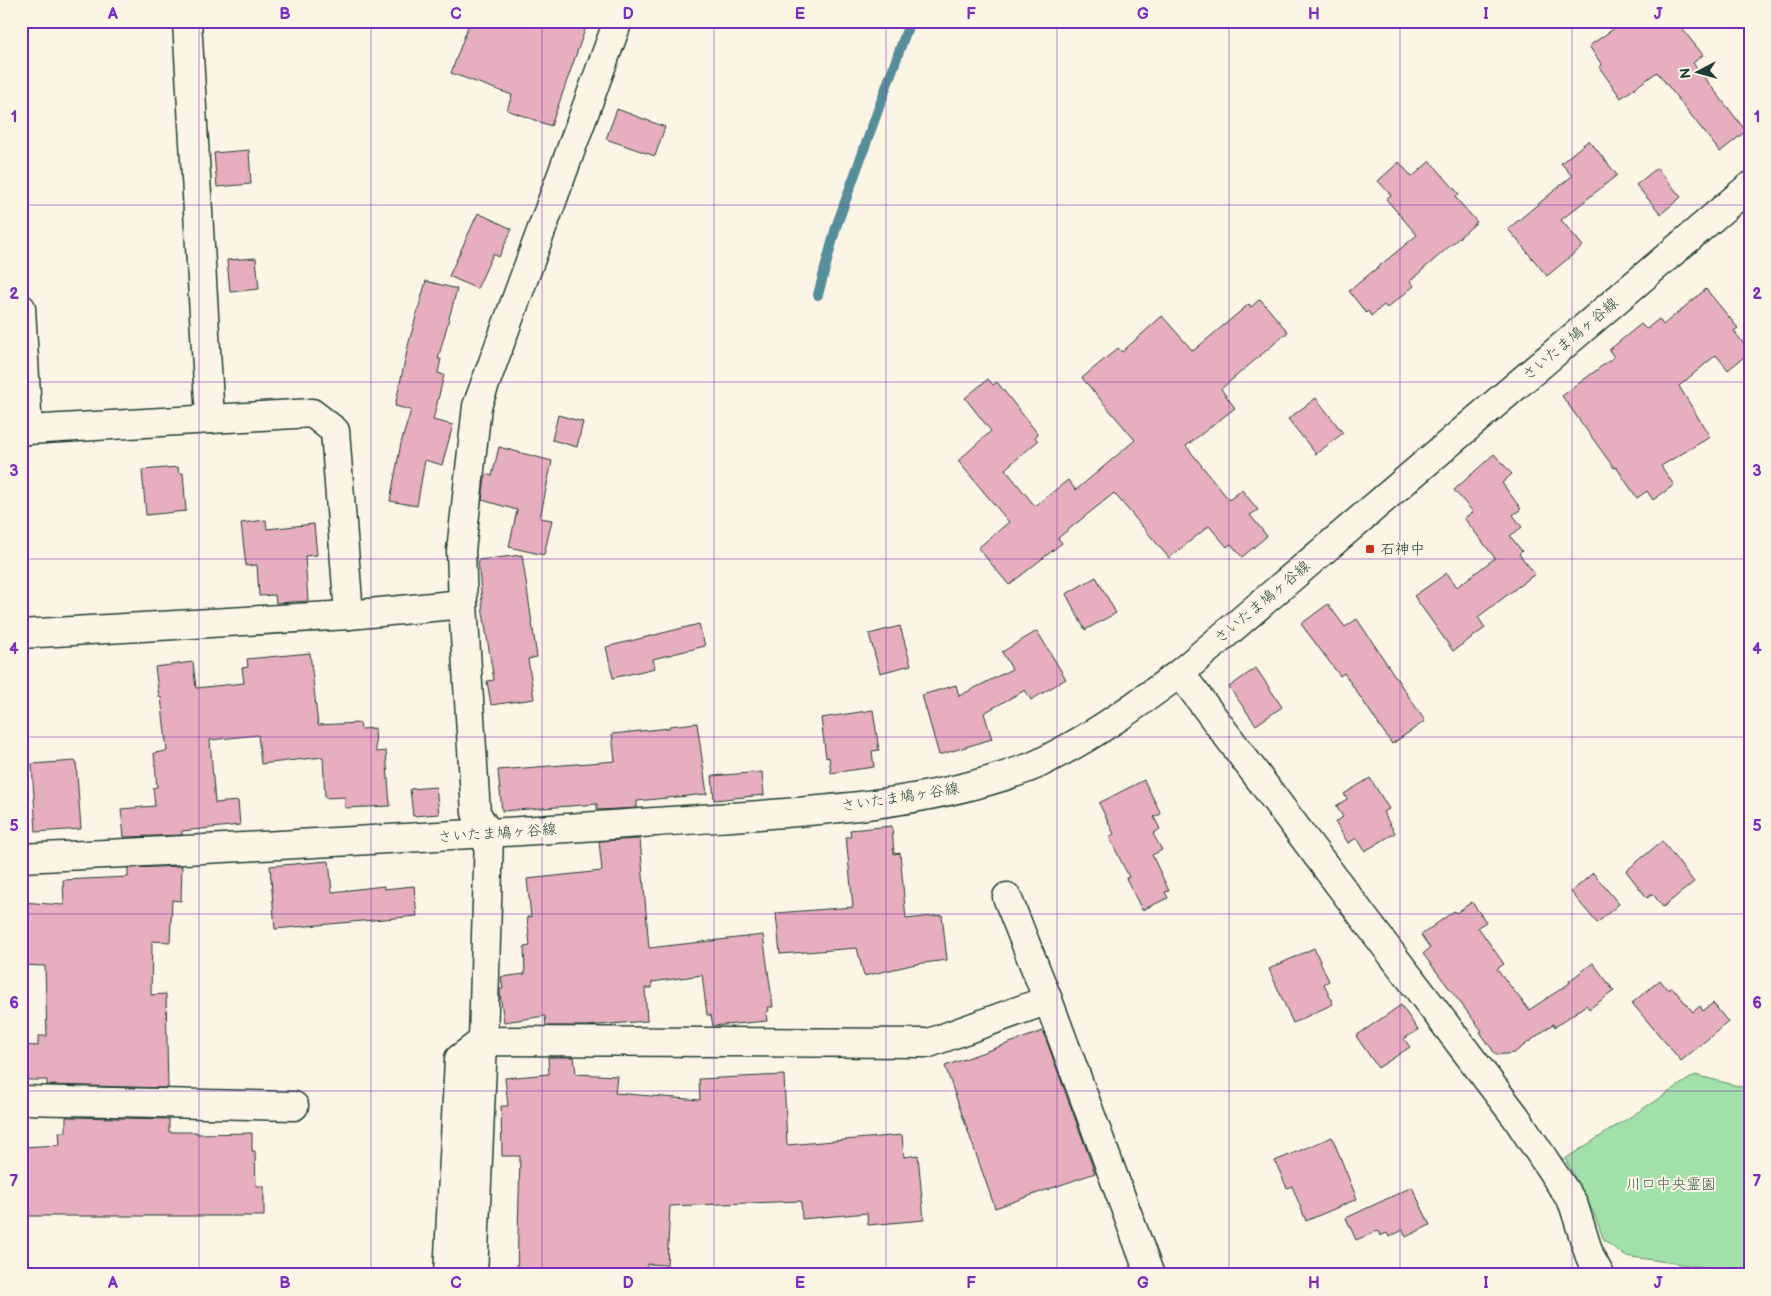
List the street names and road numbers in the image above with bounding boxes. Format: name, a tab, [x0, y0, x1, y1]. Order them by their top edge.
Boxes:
street label: さいたま鳩ヶ谷線	[1518, 294, 1622, 385]
street label: さいたま鳩ヶ谷線	[1210, 557, 1314, 648]
street label: さいたま鳩ヶ谷線	[840, 779, 961, 816]
street label: さいたま鳩ヶ谷線	[437, 820, 557, 847]

